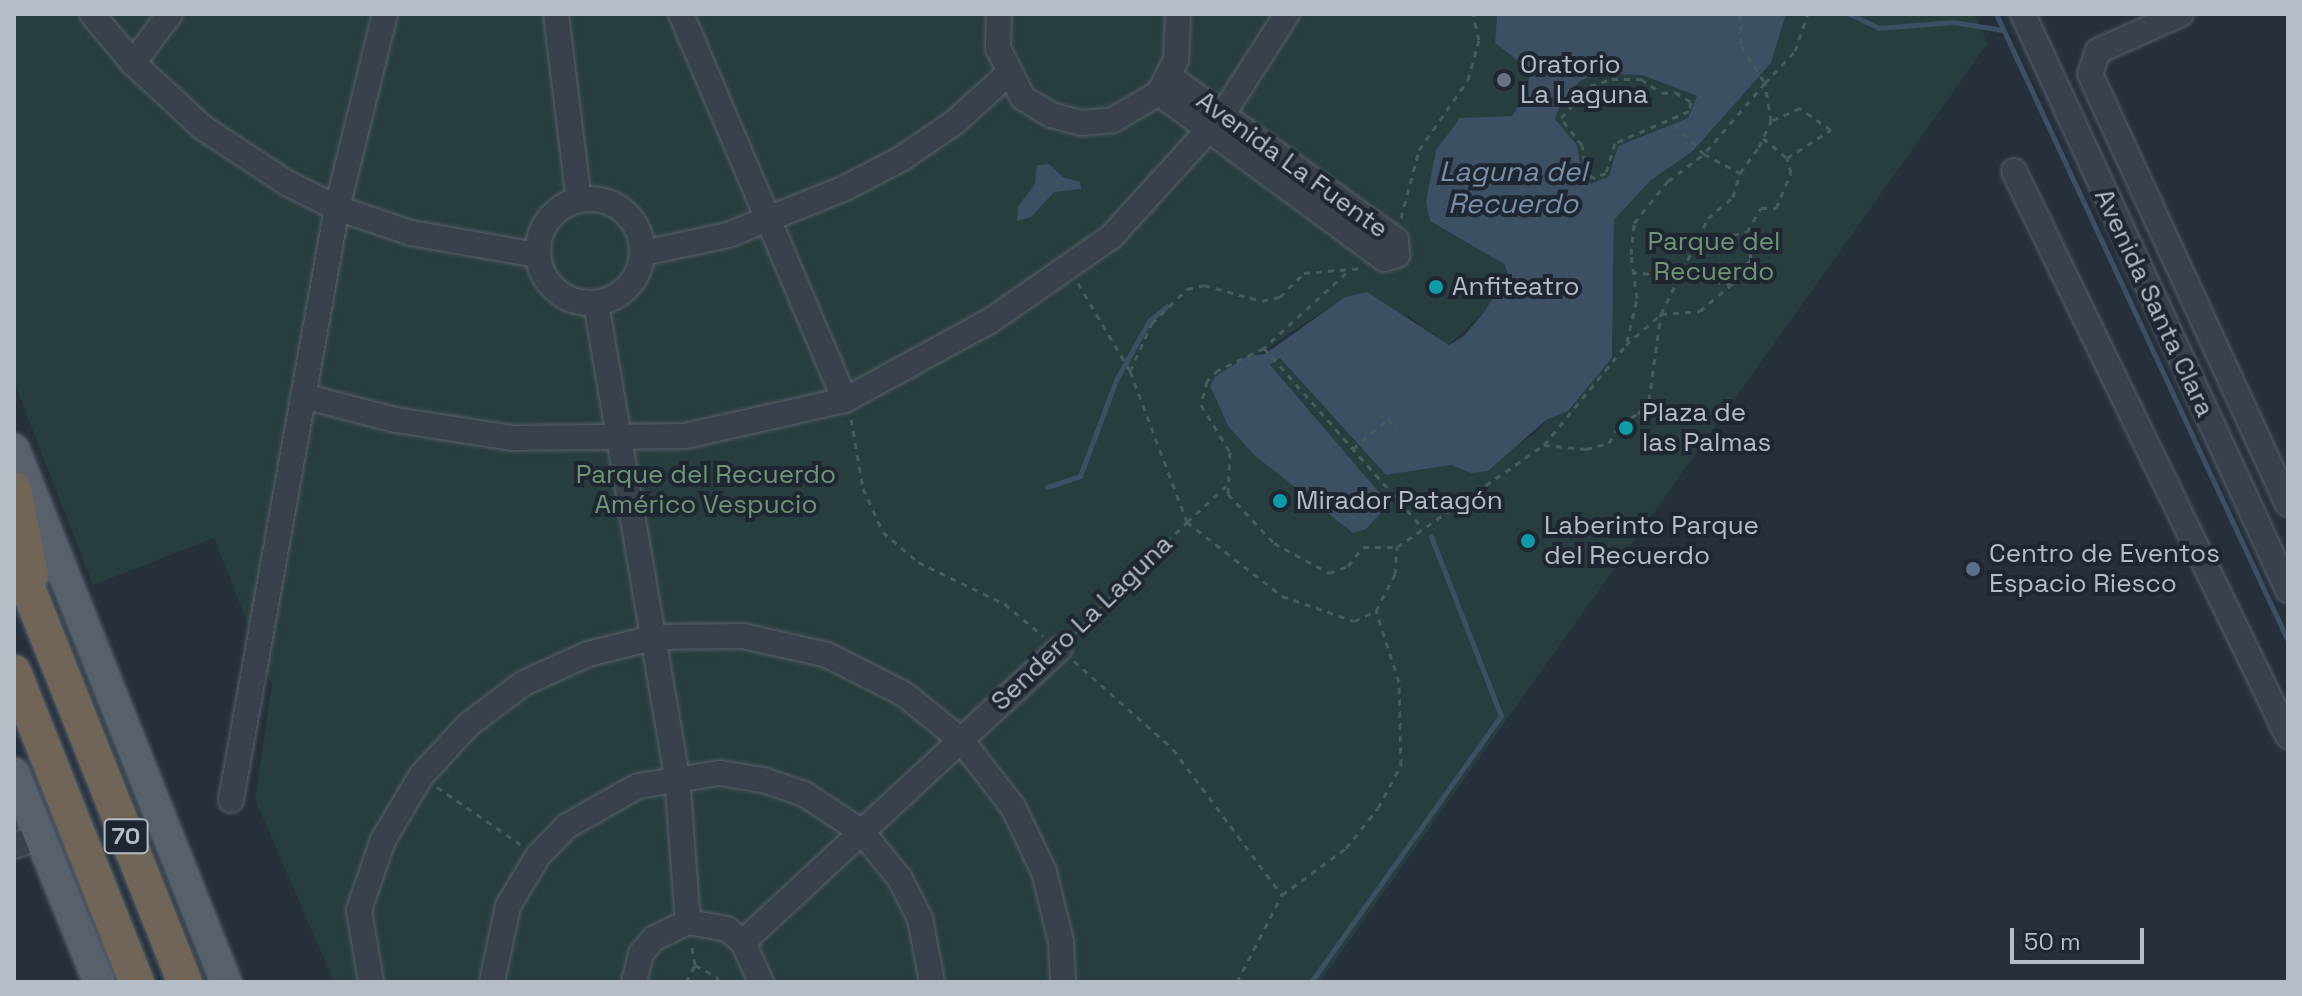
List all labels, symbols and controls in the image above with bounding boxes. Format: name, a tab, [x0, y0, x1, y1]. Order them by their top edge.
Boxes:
place label: Oratorio La Laguna	[1520, 49, 1648, 110]
marker: Oratorio La Laguna	[1495, 71, 1513, 89]
street label: Avenida La Fuente	[1190, 85, 1394, 245]
water label: Laguna del Recuerdo	[1439, 154, 1587, 220]
street label: Avenida Santa Clara	[2088, 184, 2220, 422]
park label: Parque del Recuerdo	[1648, 226, 1780, 288]
place label: Anfiteatro	[1452, 271, 1580, 303]
marker: Anfiteatro	[1427, 278, 1445, 296]
place label: Plaza de las Palmas	[1642, 397, 1771, 458]
marker: Plaza de las Palmas	[1617, 419, 1635, 437]
park label: Parque del Recuerdo Américo Vespucio	[576, 459, 836, 520]
place label: Mirador Patagón	[1296, 485, 1503, 517]
marker: Mirador Patagón	[1271, 492, 1289, 510]
place label: Laberinto Parque del Recuerdo	[1544, 510, 1759, 572]
street label: Sendero La Laguna	[985, 529, 1179, 717]
marker: Laberinto Parque del Recuerdo	[1519, 532, 1537, 550]
place label: Centro de Eventos Espacio Riesco	[1989, 538, 2220, 600]
marker: Centro de Eventos Espacio Riesco	[1964, 560, 1982, 578]
road number: 70	[102, 816, 150, 856]
scale bar	[2014, 912, 2148, 962]
text: 50 m	[2024, 926, 2081, 957]

